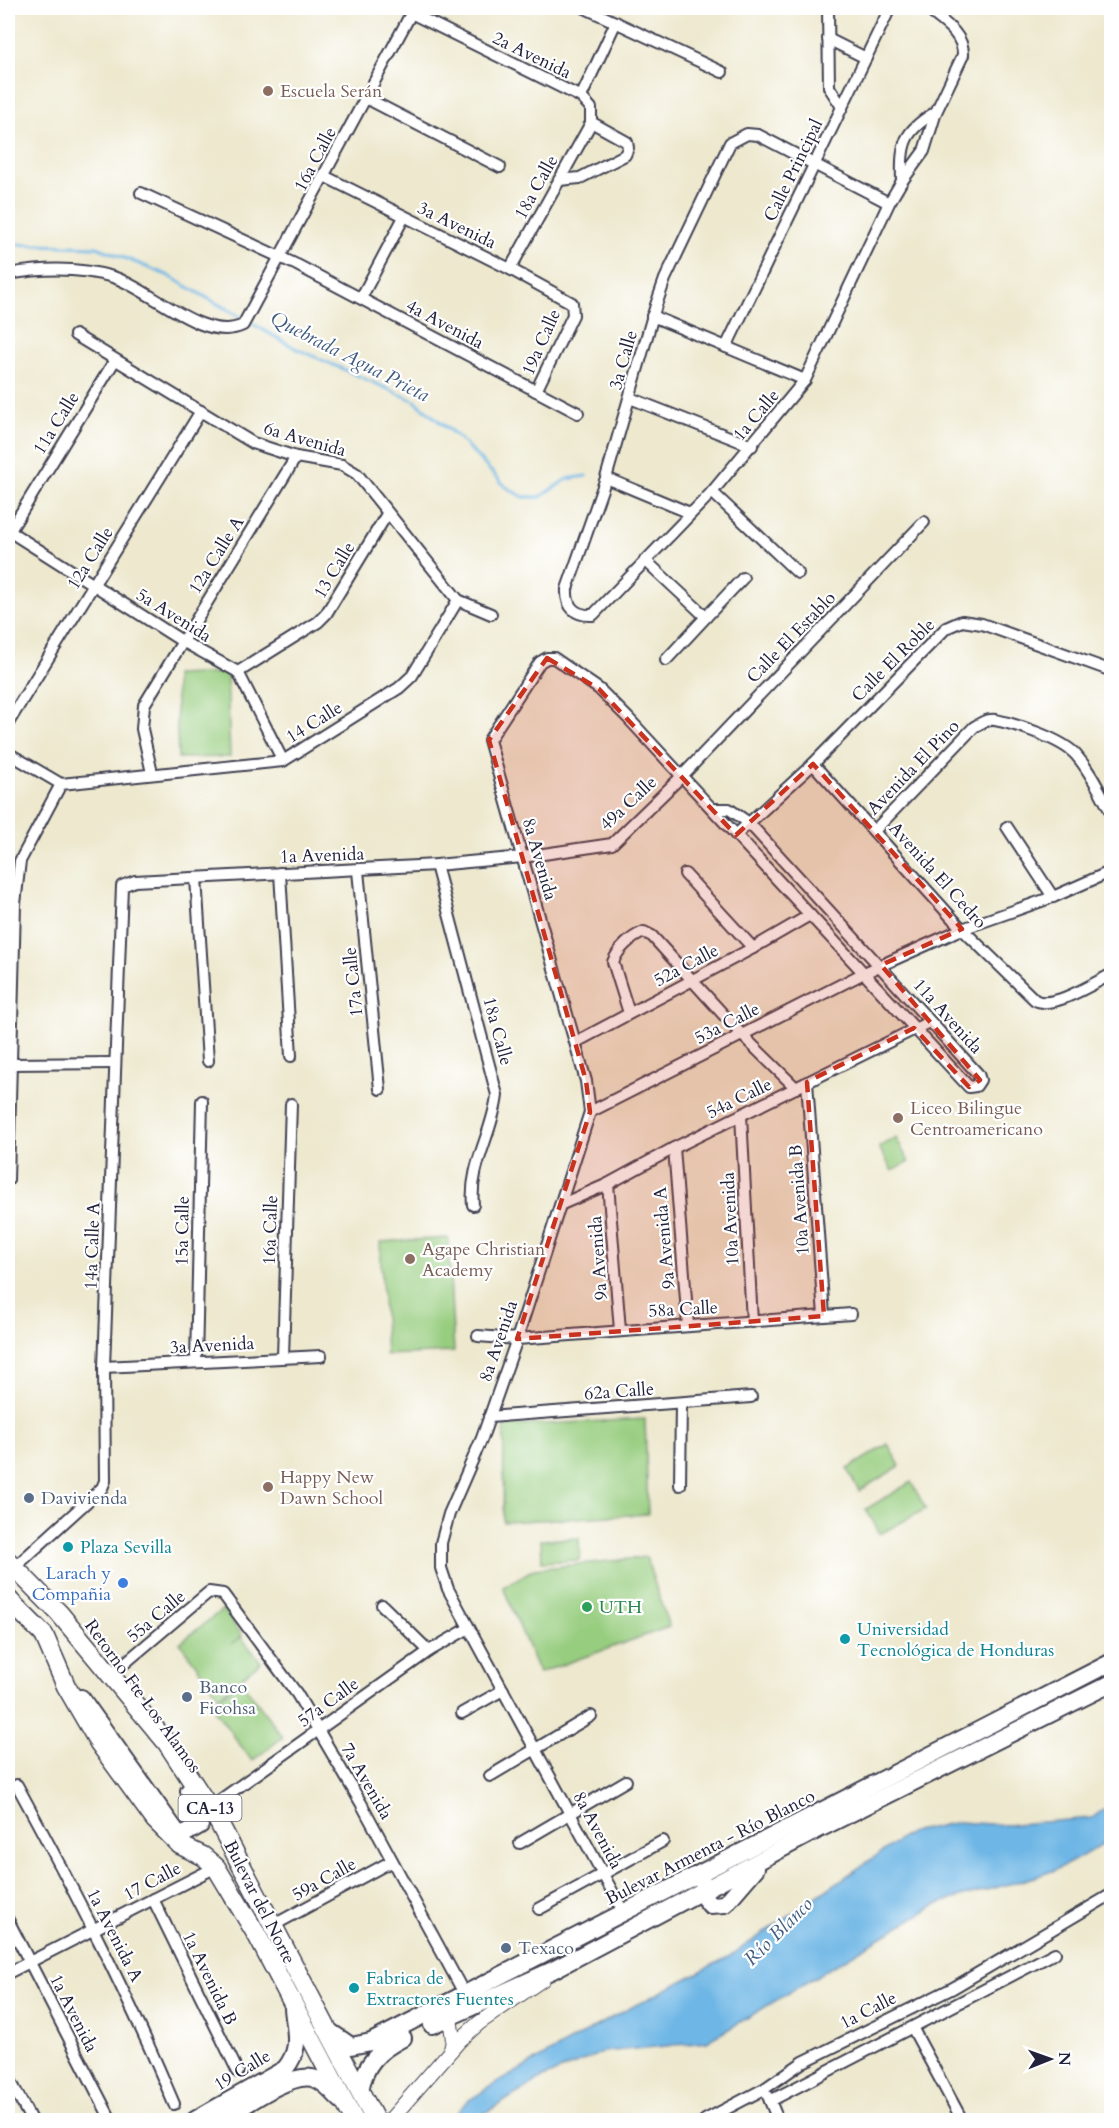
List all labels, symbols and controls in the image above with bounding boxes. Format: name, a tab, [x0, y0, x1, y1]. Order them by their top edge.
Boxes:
street label: 2a Avenida	[488, 26, 575, 85]
place label: Escuela Serán	[280, 79, 383, 104]
marker: Escuela Serán	[261, 84, 275, 98]
street label: Calle Principal	[758, 114, 829, 226]
street label: 16a Calle	[288, 122, 343, 196]
street label: 18a Calle	[509, 151, 564, 224]
street label: 3a Avenida	[413, 196, 500, 255]
street label: 4a Avenida	[402, 294, 488, 355]
water label: Quebrada Agua Prieta	[265, 305, 434, 408]
street label: 19a Calle	[516, 305, 567, 379]
street label: 3a Calle	[603, 328, 644, 393]
street label: 1a Calle	[727, 384, 785, 447]
street label: 11a Calle	[27, 387, 86, 460]
street label: 6a Avenida	[261, 416, 349, 463]
street label: 12a Calle A	[183, 511, 250, 599]
street label: 12a Calle	[61, 522, 120, 595]
street label: 13 Calle	[308, 537, 361, 603]
street label: 5a Avenida	[131, 582, 216, 649]
street label: Calle El Establo	[741, 586, 842, 689]
street label: Calle El Roble	[846, 613, 941, 708]
street label: 14 Calle	[281, 695, 347, 749]
street label: Avenida El Pino	[861, 714, 966, 821]
street label: 49a Calle	[594, 770, 662, 836]
street label: 8a Avenida	[516, 815, 563, 903]
street label: Avenida El Cedro	[883, 816, 993, 934]
street label: 1a Avenida	[279, 842, 365, 869]
street label: 52a Calle	[649, 938, 723, 993]
street label: 17a Calle	[337, 946, 370, 1018]
street label: 11a Avenida	[907, 973, 988, 1060]
street label: 18a Calle	[476, 994, 519, 1068]
street label: 53a Calle	[690, 996, 764, 1050]
street label: 54a Calle	[702, 1072, 776, 1125]
place label: Liceo Bilingue Centroamericano	[910, 1096, 1043, 1142]
marker: Liceo Bilingue Centroamericano	[891, 1111, 905, 1125]
street label: 10a Avenida B	[783, 1144, 816, 1256]
street label: 10a Avenida	[716, 1171, 745, 1266]
street label: 9a Avenida A	[648, 1186, 681, 1290]
street label: 16a Calle	[257, 1195, 284, 1265]
street label: 15a Calle	[169, 1196, 196, 1266]
street label: 14a Calle A	[78, 1202, 107, 1290]
street label: 9a Avenida	[583, 1215, 614, 1301]
place label: Agape Christian Academy	[422, 1237, 546, 1283]
marker: Agape Christian Academy	[403, 1252, 417, 1266]
street label: 58a Calle	[647, 1295, 719, 1324]
street label: 8a Avenida	[473, 1297, 524, 1385]
street label: 3a Avenida	[169, 1331, 255, 1360]
street label: 62a Calle	[583, 1377, 655, 1406]
place label: Happy New Dawn School	[280, 1465, 383, 1511]
marker: Happy New Dawn School	[261, 1480, 275, 1494]
place label: Davivienda	[41, 1486, 128, 1511]
marker: Davivienda	[22, 1491, 36, 1505]
place label: Plaza Sevilla	[80, 1535, 172, 1560]
marker: Plaza Sevilla	[61, 1540, 75, 1554]
place label: Larach y Compañia	[32, 1561, 111, 1607]
marker: Larach y Compañia	[116, 1576, 130, 1590]
street label: 55a Calle	[121, 1584, 191, 1648]
place label: UTH	[599, 1595, 642, 1620]
marker: UTH	[580, 1600, 594, 1614]
street label: Retorno Fte Los Alamos	[78, 1615, 207, 1778]
place label: Universidad Tecnológica de Honduras	[857, 1617, 1054, 1663]
marker: Universidad Tecnológica de Honduras	[838, 1632, 852, 1646]
street label: 57a Calle	[293, 1672, 364, 1733]
place label: Banco Ficohsa	[199, 1675, 256, 1721]
marker: Banco Ficohsa	[180, 1690, 194, 1704]
street label: 7a Avenida	[335, 1738, 399, 1824]
street label: Bulevar Armenta - Río Blanco	[601, 1783, 820, 1911]
street label: 8a Avenida	[567, 1787, 629, 1874]
road number: CA-13	[178, 1795, 242, 1821]
street label: Bulevar del Norte	[218, 1836, 302, 1968]
street label: 59a Calle	[288, 1852, 361, 1907]
street label: 17 Calle	[119, 1856, 186, 1907]
street label: 1a Avenida A	[80, 1884, 149, 1987]
water label: Río Blanco	[738, 1891, 819, 1972]
street label: 1a Avenida B	[176, 1927, 243, 2029]
place label: Texaco	[518, 1936, 574, 1961]
marker: Texaco	[499, 1941, 513, 1955]
place label: Fabrica de Extractores Fuentes	[366, 1966, 514, 2012]
street label: 1a Avenida	[43, 1970, 104, 2057]
marker: Fabrica de Extractores Fuentes	[347, 1981, 361, 1995]
street label: 1a Calle	[836, 1986, 901, 2035]
north arrow	[1020, 2029, 1080, 2089]
street label: 19 Calle	[209, 2044, 275, 2097]
text: N	[1053, 2052, 1075, 2066]

